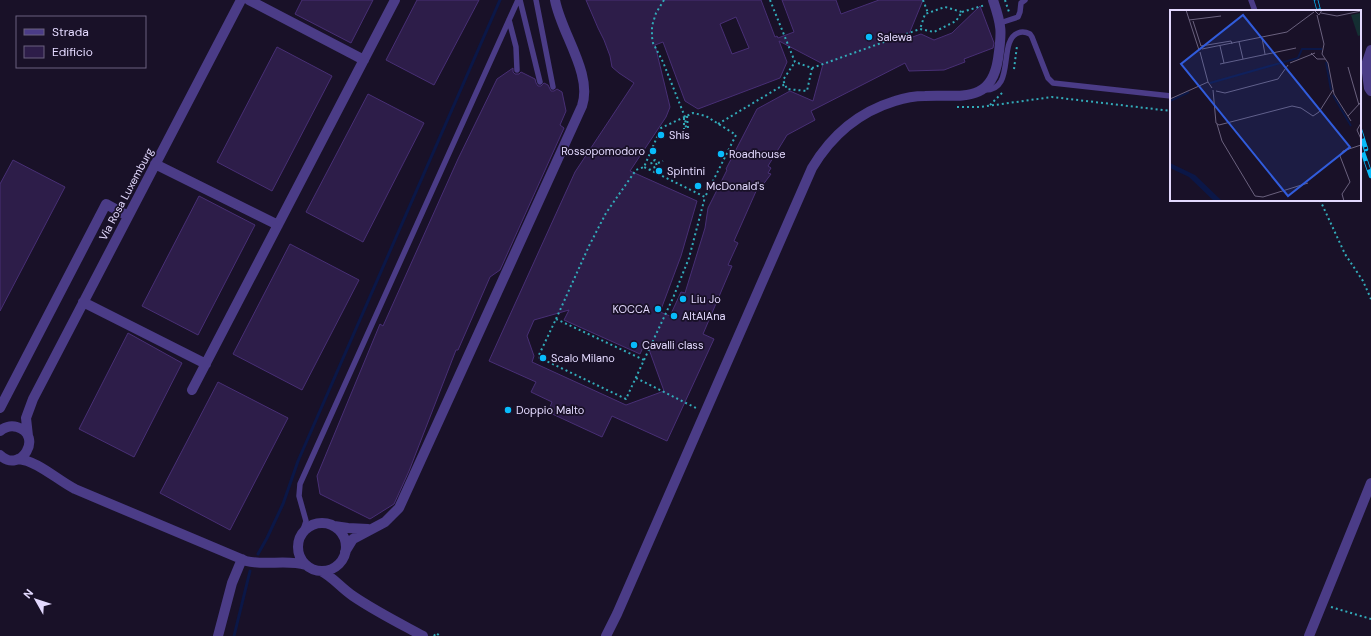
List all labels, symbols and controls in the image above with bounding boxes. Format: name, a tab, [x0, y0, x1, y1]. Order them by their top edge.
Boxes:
inset map	[1170, 10, 1361, 201]
legend	[16, 16, 146, 68]
text: Strada	[52, 24, 89, 40]
place label: Salewa	[877, 30, 912, 44]
marker: Salewa	[864, 32, 874, 42]
text: Edificio	[52, 44, 93, 60]
place label: Shis	[669, 128, 690, 142]
marker: Shis	[656, 130, 666, 140]
place label: Rossopomodoro	[561, 144, 645, 158]
street label: Via Rosa Luxemburg	[96, 145, 156, 243]
marker: Rossopomodoro	[648, 146, 658, 156]
place label: Roadhouse	[729, 147, 786, 161]
marker: Roadhouse	[716, 149, 726, 159]
place label: Spintini	[667, 164, 705, 178]
marker: Spintini	[654, 166, 664, 176]
place label: McDonald's	[706, 179, 765, 193]
marker: McDonald's	[693, 181, 703, 191]
place label: Liu Jo	[691, 292, 721, 306]
marker: Liu Jo	[678, 294, 688, 304]
place label: KOCCA	[613, 302, 650, 316]
marker: KOCCA	[653, 304, 663, 314]
place label: AltAlAna	[682, 309, 725, 323]
marker: AltAlAna	[669, 311, 679, 321]
place label: Cavalli class	[642, 338, 703, 352]
marker: Cavalli class	[629, 340, 639, 350]
place label: Scalo Milano	[551, 351, 615, 365]
marker: Scalo Milano	[538, 353, 548, 363]
place label: Doppio Malto	[516, 403, 584, 417]
marker: Doppio Malto	[503, 405, 513, 415]
north arrow	[16, 580, 56, 620]
text: N	[20, 586, 36, 601]

